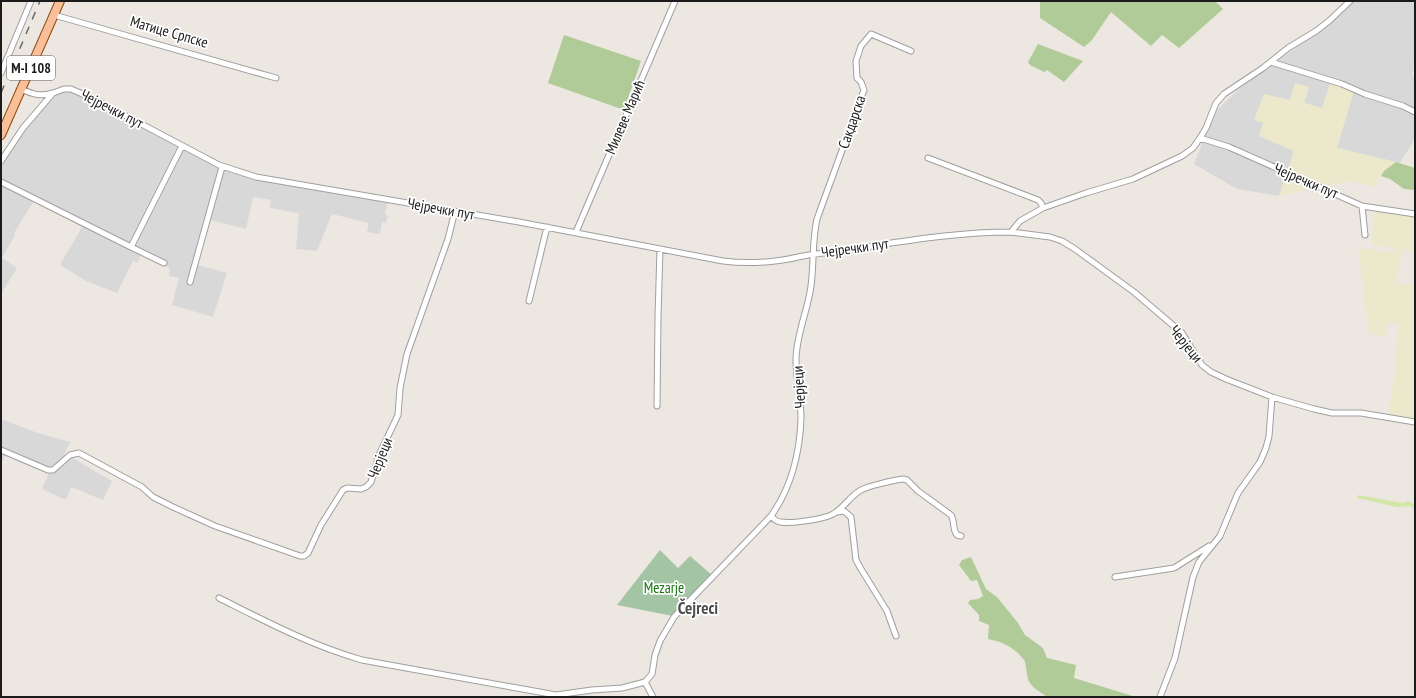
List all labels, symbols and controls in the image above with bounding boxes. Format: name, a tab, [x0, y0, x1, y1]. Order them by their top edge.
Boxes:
street label: Матице Српске	[128, 11, 210, 52]
road number: M-I 108	[7, 56, 55, 80]
street label: Милеве Мaрић	[600, 77, 649, 157]
street label: Чејречки пут	[78, 85, 147, 133]
street label: Сакдарска	[834, 93, 869, 151]
street label: Чејречки пут	[1271, 159, 1341, 203]
street label: Чејречки пут	[406, 193, 476, 224]
street label: Чејречки пут	[820, 233, 890, 262]
street label: Черјеци	[1166, 321, 1207, 366]
street label: Черјеци	[788, 365, 809, 409]
street label: Черјеци	[363, 434, 396, 481]
park label: Mezarje	[644, 578, 684, 597]
district label: Čejreci	[678, 597, 718, 619]

